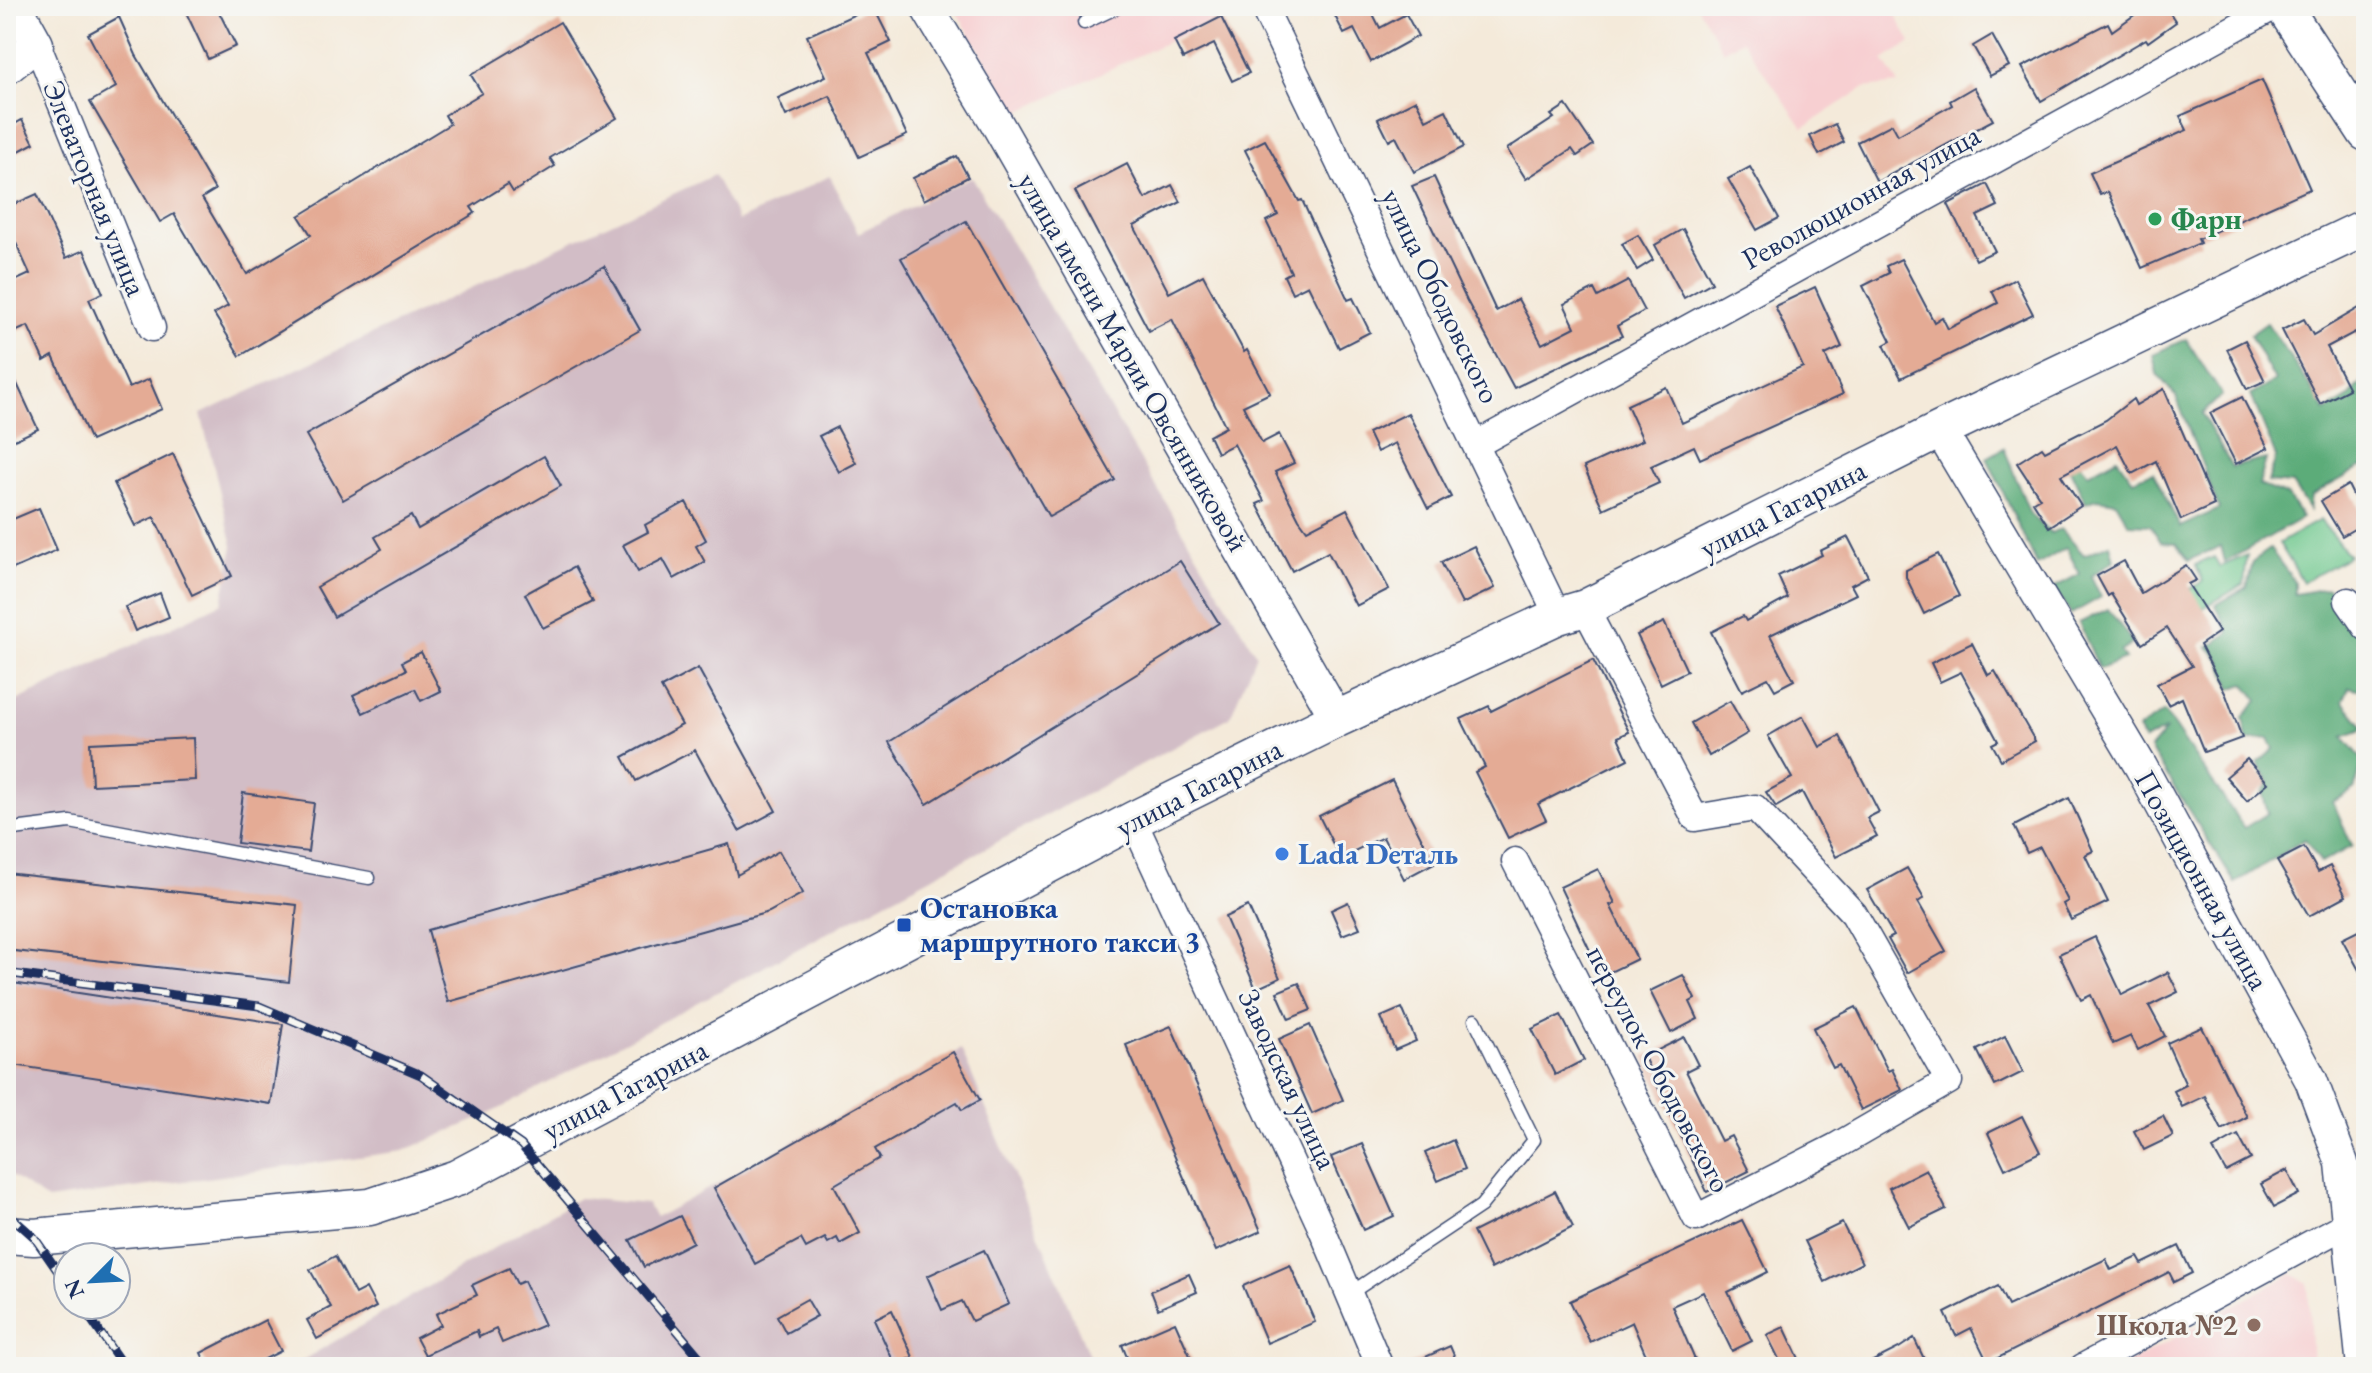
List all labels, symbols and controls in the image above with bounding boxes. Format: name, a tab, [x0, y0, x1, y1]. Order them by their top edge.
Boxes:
street label: Элеваторная улица	[34, 74, 157, 301]
street label: Революционная улица	[1735, 115, 1987, 278]
street label: улица имени Марии Овсянниковой	[1009, 165, 1258, 558]
street label: улица Ободовского	[1373, 182, 1510, 410]
place label: Фарн	[2171, 199, 2242, 238]
marker: Фарн	[2146, 210, 2164, 228]
street label: улица Гагарина	[1693, 450, 1873, 567]
street label: улица Гагарина	[1109, 729, 1289, 846]
street label: Позиционная улица	[2126, 763, 2279, 997]
place label: Lada Dеталь	[1298, 834, 1458, 873]
marker: Lada Dеталь	[1273, 845, 1291, 863]
place label: Остановка маршрутного такси 3	[920, 888, 1200, 961]
marker: Остановка маршрутного такси 3	[895, 916, 913, 934]
street label: переулок Ободовского	[1578, 939, 1741, 1199]
street label: Заводская улица	[1230, 982, 1347, 1175]
street label: улица Гагарина	[535, 1030, 714, 1149]
north arrow	[52, 1241, 132, 1321]
text: N	[57, 1275, 91, 1303]
place label: Школа №2	[2096, 1305, 2238, 1344]
marker: Школа №2	[2245, 1316, 2263, 1334]

